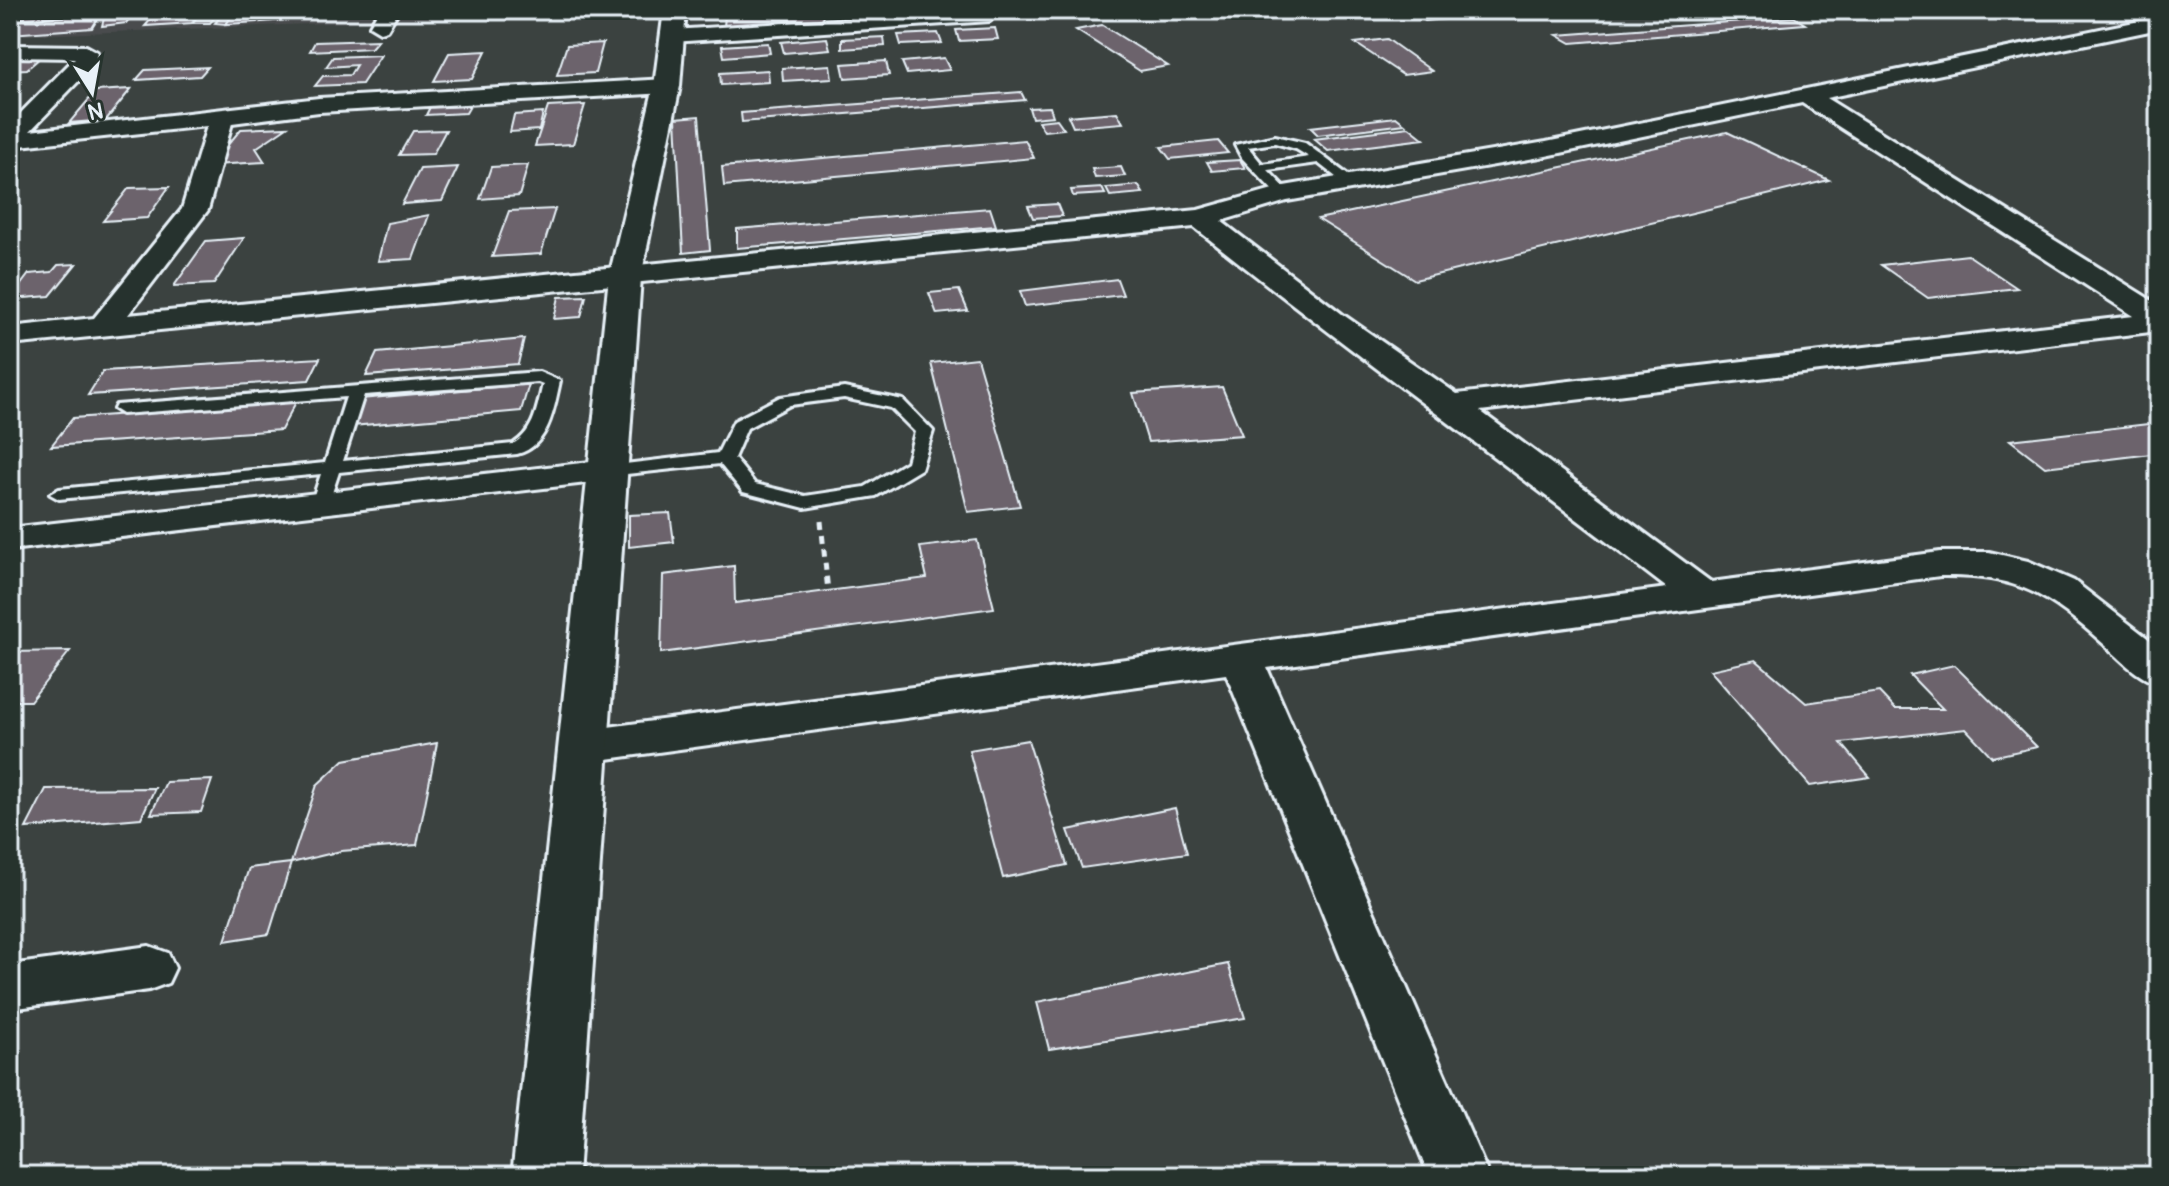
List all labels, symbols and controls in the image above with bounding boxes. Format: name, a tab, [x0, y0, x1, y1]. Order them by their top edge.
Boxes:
north arrow	[52, 52, 132, 132]
text: N	[86, 95, 106, 126]

